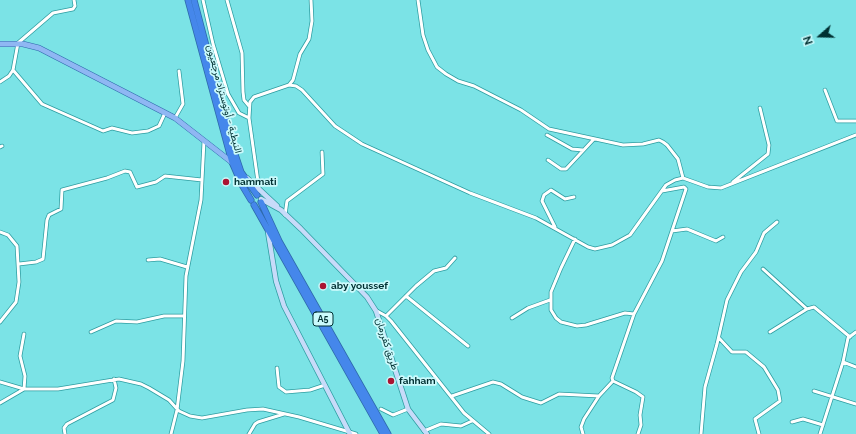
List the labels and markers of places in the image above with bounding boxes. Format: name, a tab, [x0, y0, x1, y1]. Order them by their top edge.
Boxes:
place label: hammati	[234, 176, 276, 188]
marker: hammati	[221, 177, 231, 187]
place label: aby youssef	[331, 280, 388, 292]
marker: aby youssef	[318, 281, 328, 291]
place label: fahham	[399, 375, 436, 387]
marker: fahham	[386, 376, 396, 386]

